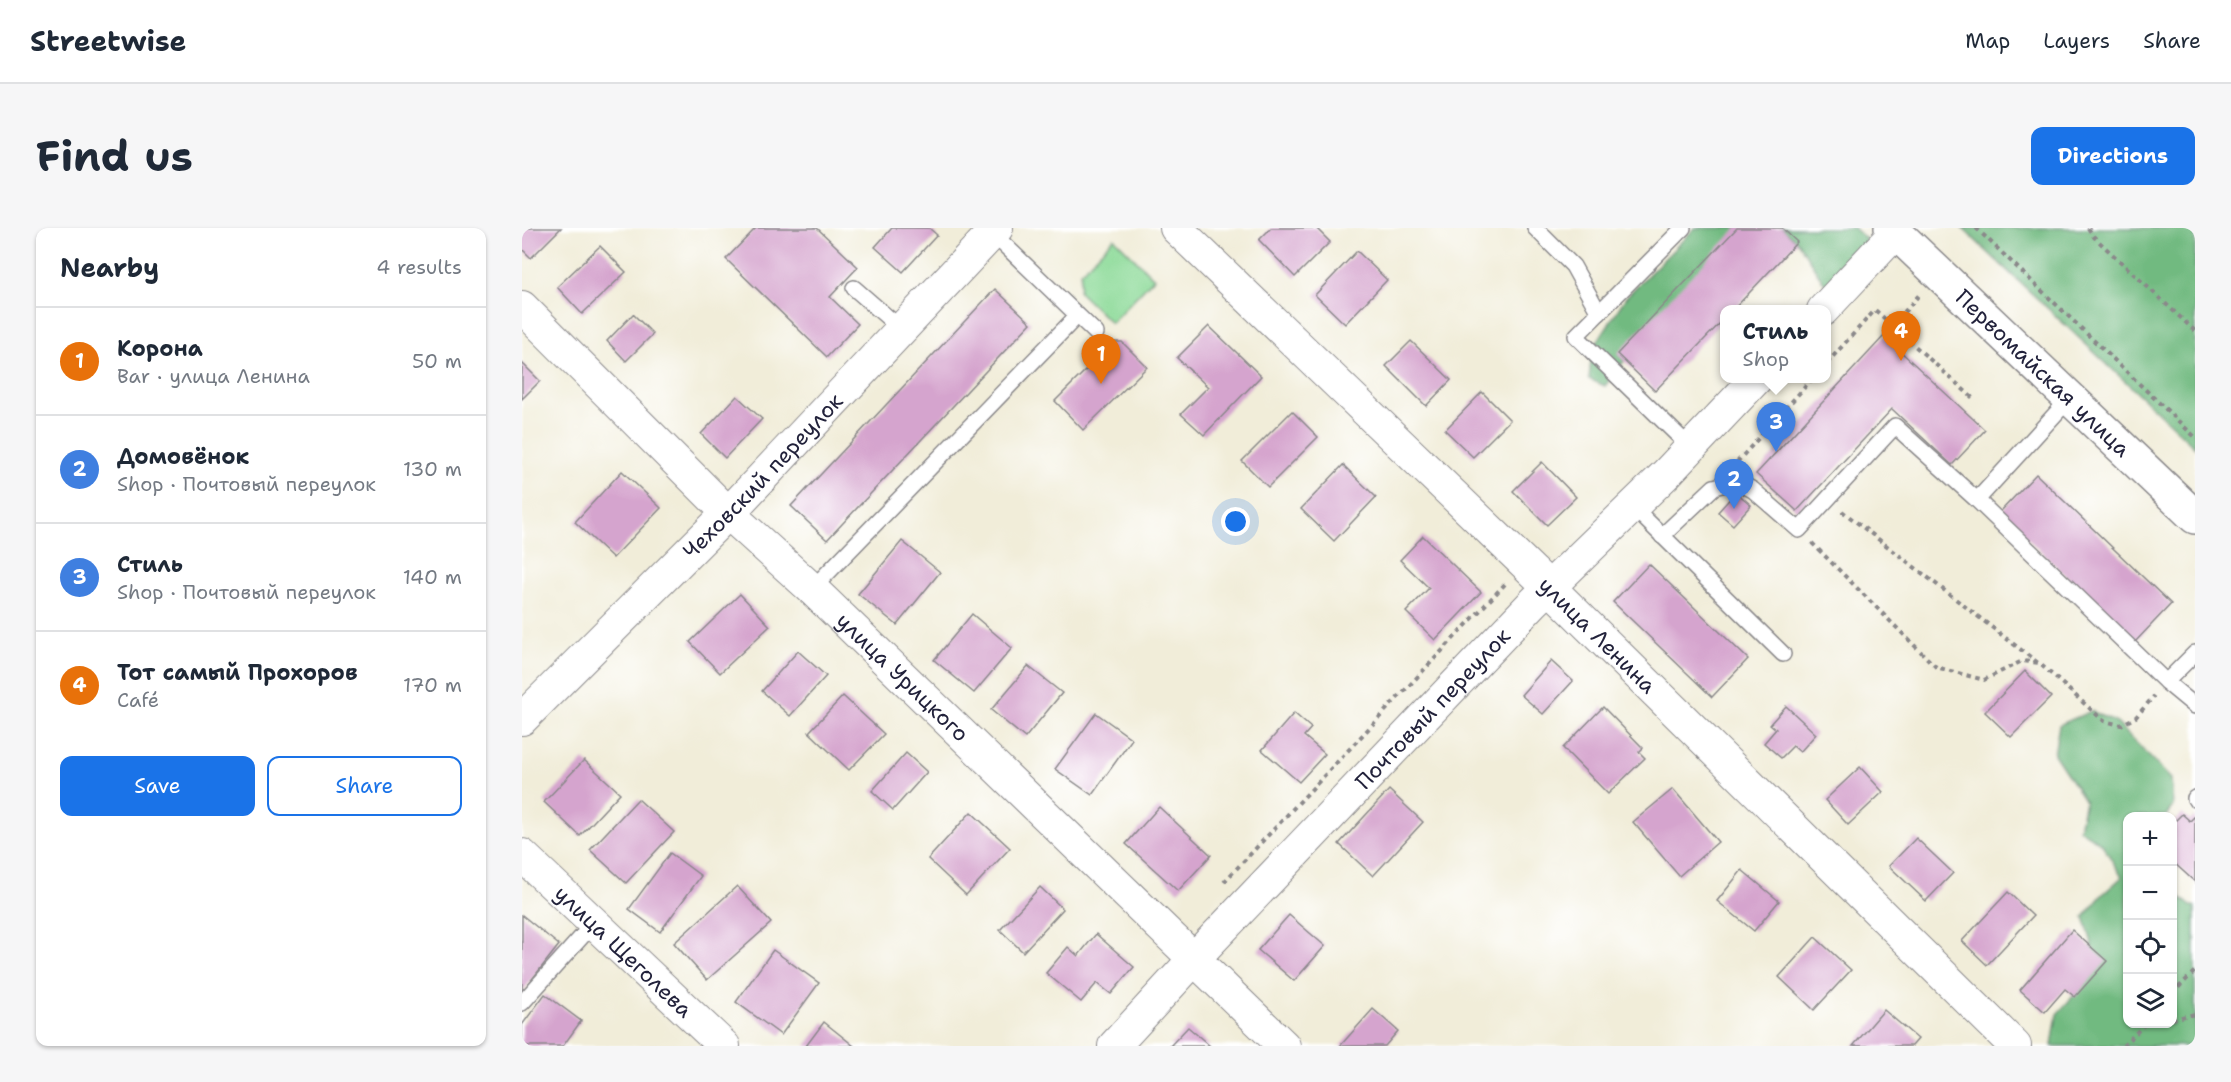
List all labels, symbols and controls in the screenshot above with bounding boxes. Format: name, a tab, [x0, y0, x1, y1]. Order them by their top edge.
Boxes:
text: Streetwise	[30, 22, 186, 60]
text: Map	[1965, 27, 2010, 55]
text: Layers	[2043, 27, 2110, 55]
text: Share	[2143, 27, 2201, 55]
button: Directions	[2031, 127, 2195, 185]
text: Find us	[36, 128, 193, 184]
text: Nearby	[60, 250, 159, 285]
text: 4 results	[376, 254, 462, 280]
street label: Первомайская улица	[1949, 283, 2137, 463]
popup	[1720, 305, 1831, 383]
pin: 4	[1882, 312, 1920, 361]
text: Стиль	[1743, 317, 1808, 346]
text: Корона	[117, 334, 203, 363]
pin: 1	[1082, 334, 1120, 384]
text: Shop	[1743, 346, 1789, 372]
text: 1	[75, 348, 84, 374]
text: 50 m	[412, 348, 462, 374]
text: Bar · улица Ленина	[117, 363, 310, 389]
street label: Чеховский переулок	[676, 386, 849, 565]
pin: 3	[1756, 402, 1796, 452]
text: Домовёнок	[117, 442, 249, 471]
text: 2	[73, 456, 87, 482]
text: 130 m	[403, 456, 462, 482]
pin: 2	[1714, 460, 1754, 509]
text: Shop · Почтовый переулок	[117, 471, 376, 497]
your location	[1221, 507, 1250, 536]
text: Стиль	[117, 550, 183, 579]
text: 3	[73, 564, 87, 590]
text: 140 m	[403, 564, 462, 590]
street label: улица Ленина	[1532, 570, 1663, 700]
text: Shop · Почтовый переулок	[117, 579, 376, 605]
street label: улица Урицкого	[830, 606, 975, 748]
street label: Почтовый переулок	[1349, 621, 1516, 795]
text: Тот самый Прохоров	[117, 658, 357, 687]
text: 4	[73, 672, 87, 698]
text: 170 m	[403, 672, 462, 698]
text: Café	[117, 687, 159, 713]
button: Save	[60, 756, 255, 816]
button: Share	[267, 756, 462, 816]
map controls	[2123, 812, 2177, 1028]
button: +	[2123, 812, 2177, 866]
button: −	[2123, 866, 2177, 920]
street label: улица Щеголева	[548, 879, 699, 1024]
button: locate	[2123, 920, 2177, 974]
button: layers	[2123, 974, 2177, 1028]

